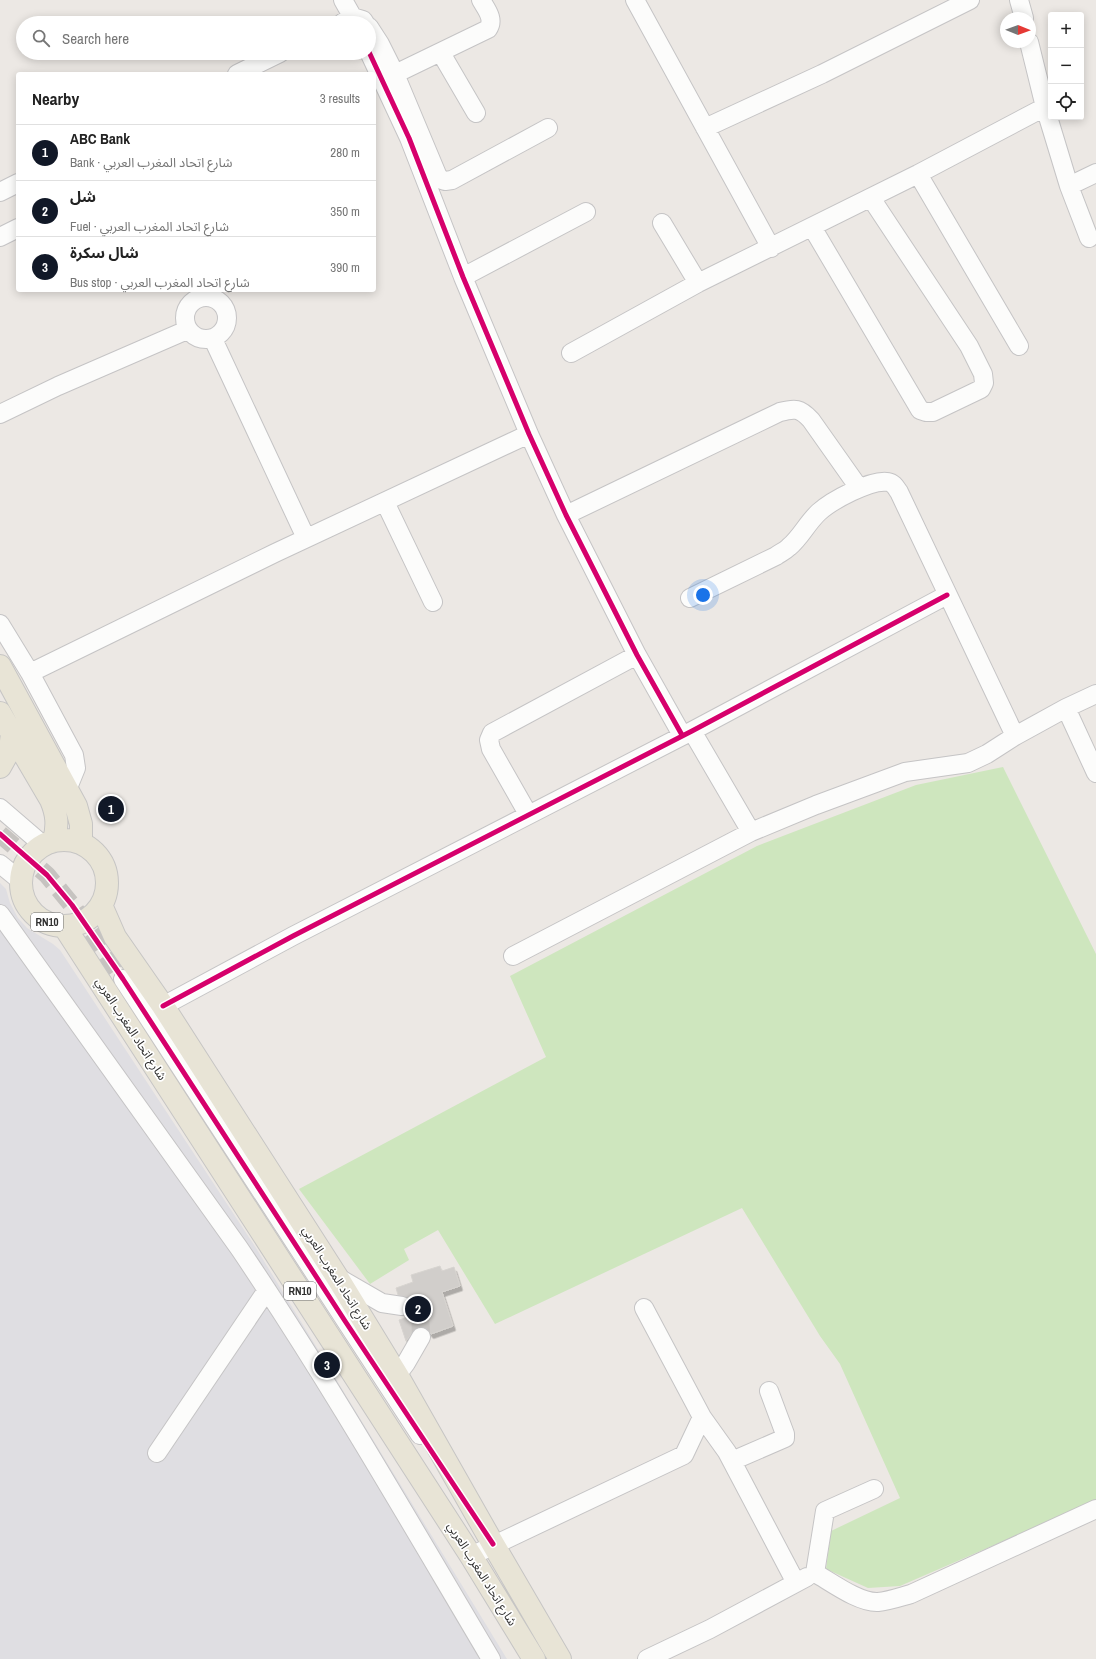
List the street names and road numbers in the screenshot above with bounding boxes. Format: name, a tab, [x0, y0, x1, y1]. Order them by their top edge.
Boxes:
road number: RN10	[31, 913, 63, 931]
street label: شارع اتحاد المغرب العربي	[90, 975, 170, 1084]
street label: شارع اتحاد المغرب العربي	[297, 1223, 375, 1334]
road number: RN10	[284, 1282, 316, 1300]
street label: شارع اتحاد المغرب العربي	[442, 1519, 520, 1630]

